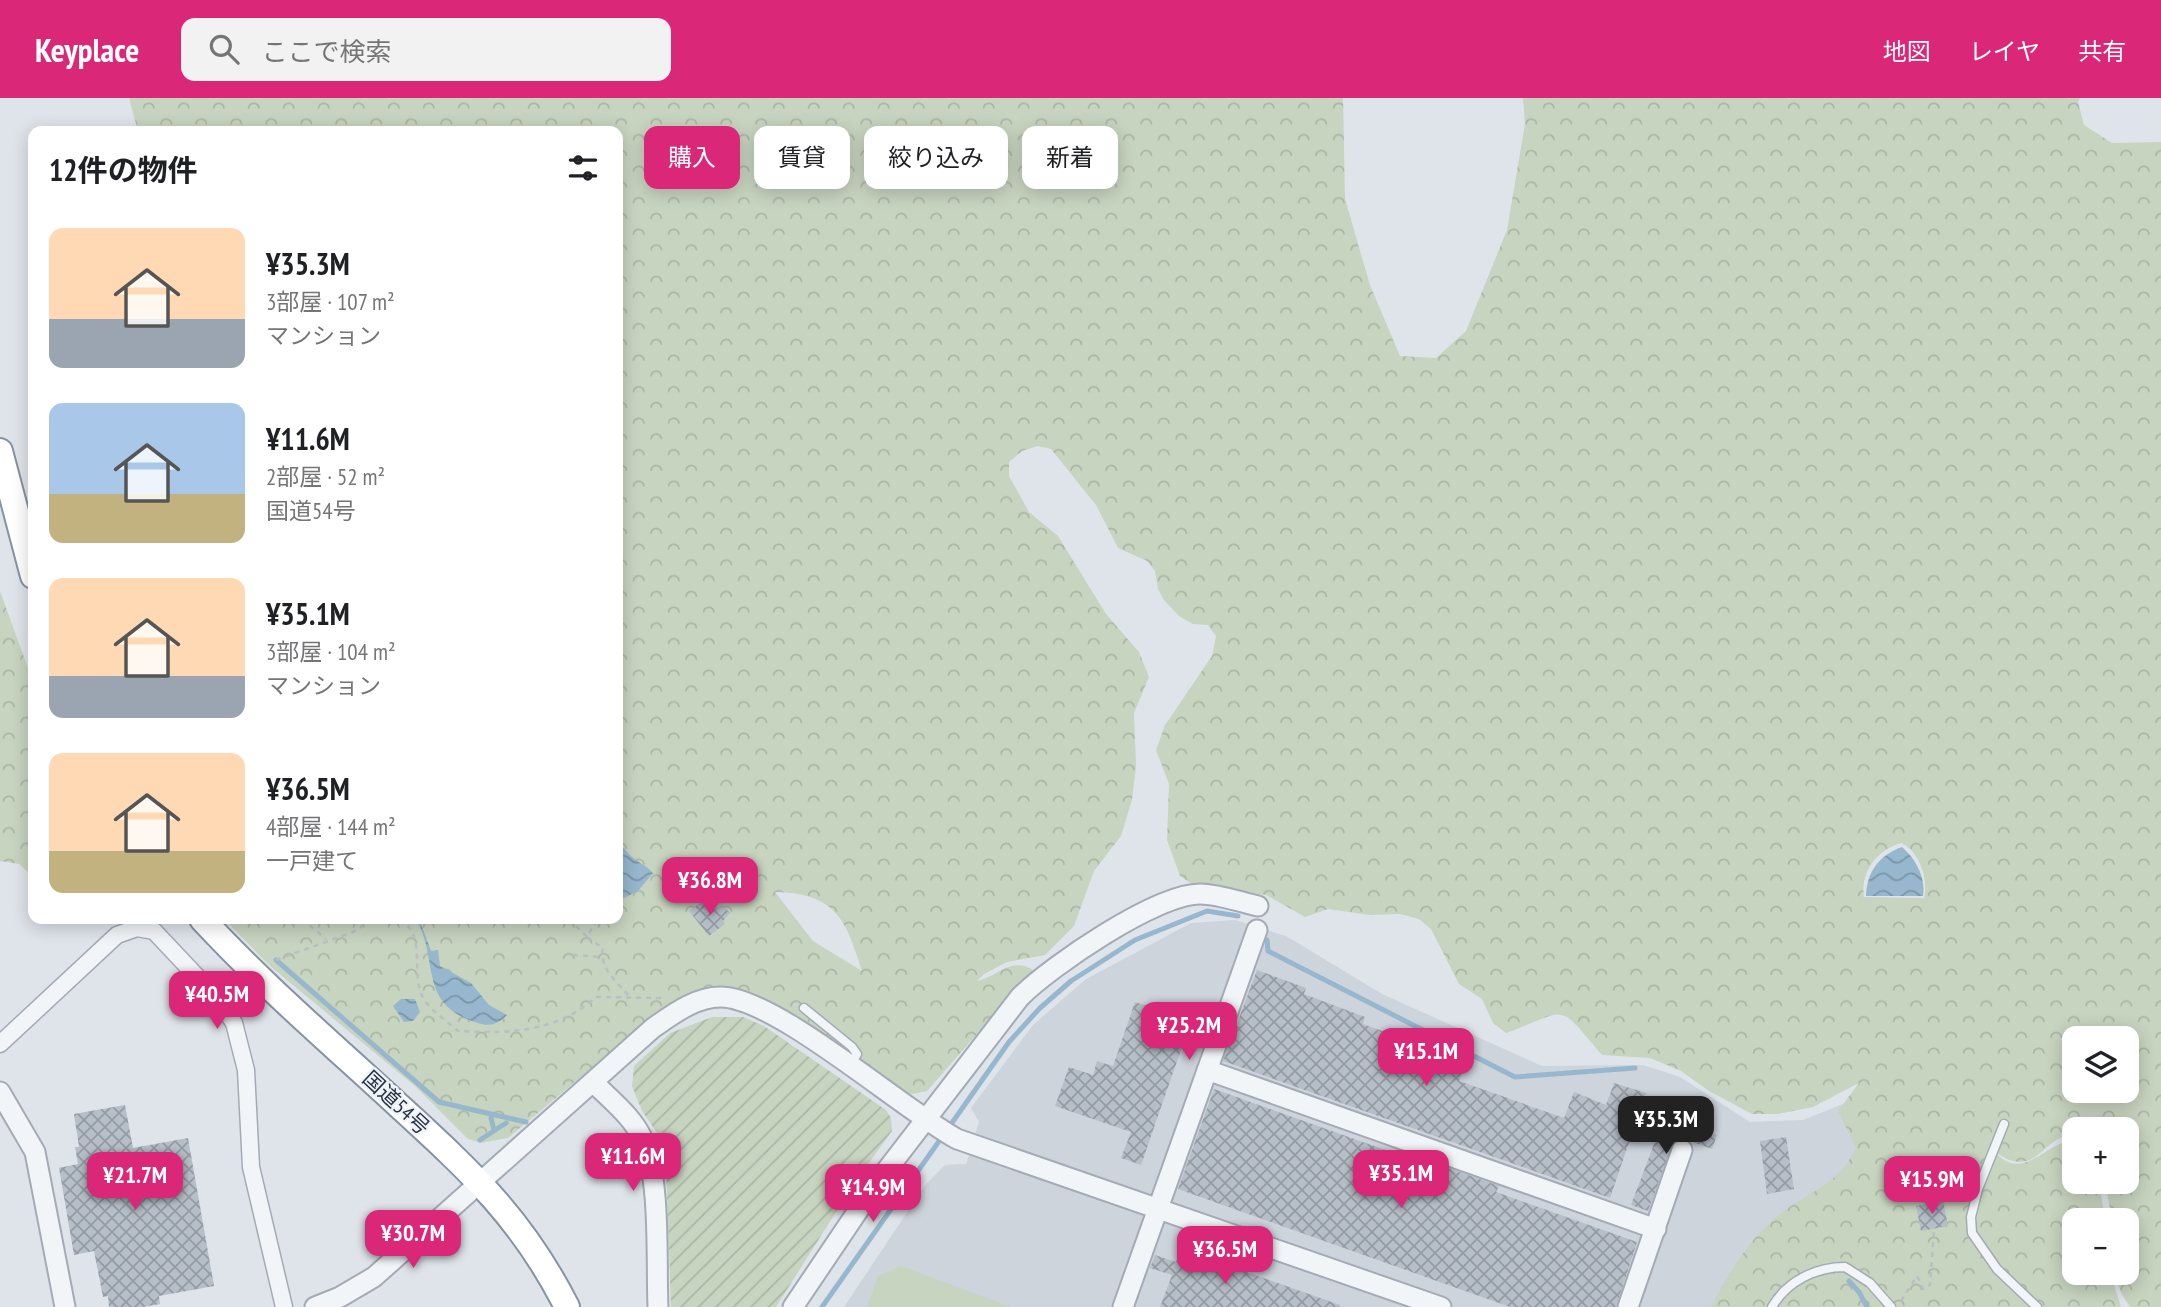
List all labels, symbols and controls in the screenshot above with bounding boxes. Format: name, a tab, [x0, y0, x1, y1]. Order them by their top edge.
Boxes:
search box	[181, 18, 671, 81]
text: Keyplace	[35, 28, 139, 71]
icon: search	[205, 30, 243, 68]
text: ここで検索	[261, 35, 391, 68]
text: 地図	[1883, 36, 1931, 67]
text: レイヤ	[1969, 36, 2040, 67]
text: 共有	[2078, 36, 2126, 67]
chip: 購入	[644, 126, 740, 189]
chip: 賃貸	[754, 126, 850, 189]
chip: 絞り込み	[864, 126, 1008, 189]
chip: 新着	[1022, 126, 1118, 189]
icon: filters	[564, 149, 602, 187]
text: 12件の物件	[49, 150, 198, 189]
text: ¥35.3M	[266, 244, 350, 283]
icon: home	[105, 256, 189, 340]
text: 3部屋 · 107 m²	[266, 287, 395, 316]
text: マンション	[266, 321, 381, 350]
text: ¥11.6M	[266, 419, 350, 458]
icon: home	[105, 431, 189, 515]
text: 2部屋 · 52 m²	[266, 462, 385, 491]
text: 国道54号	[266, 496, 356, 525]
text: ¥35.1M	[266, 594, 350, 633]
icon: home	[105, 606, 189, 690]
text: 3部屋 · 104 m²	[266, 637, 396, 666]
text: マンション	[266, 671, 381, 700]
text: ¥36.5M	[266, 769, 350, 808]
icon: home	[105, 781, 189, 865]
text: 4部屋 · 144 m²	[266, 812, 396, 841]
text: 一戸建て	[266, 846, 358, 875]
pin: ¥36.8M	[653, 858, 767, 917]
text: ¥36.8M	[678, 865, 742, 894]
pin: ¥40.5M	[160, 972, 274, 1031]
text: ¥40.5M	[185, 979, 249, 1008]
pin: ¥25.2M	[1132, 1002, 1246, 1062]
text: ¥25.2M	[1157, 1010, 1221, 1039]
map controls	[2062, 1026, 2139, 1285]
button: layers	[2062, 1026, 2139, 1103]
pin: ¥15.1M	[1369, 1028, 1483, 1088]
text: ¥15.1M	[1394, 1036, 1458, 1065]
street label: 国道54号	[357, 1065, 435, 1140]
pin: ¥35.3M	[1609, 1096, 1723, 1156]
text: ¥35.3M	[1634, 1104, 1698, 1133]
button: +	[2062, 1117, 2139, 1194]
pin: ¥11.6M	[576, 1134, 690, 1193]
text: ¥11.6M	[601, 1141, 665, 1170]
pin: ¥35.1M	[1344, 1150, 1458, 1210]
pin: ¥21.7M	[78, 1152, 192, 1212]
pin: ¥15.9M	[1875, 1156, 1989, 1216]
text: ¥35.1M	[1369, 1158, 1433, 1187]
text: ¥21.7M	[103, 1160, 167, 1189]
pin: ¥14.9M	[816, 1164, 930, 1224]
text: ¥15.9M	[1900, 1164, 1964, 1193]
text: ¥14.9M	[841, 1172, 905, 1201]
button: −	[2062, 1208, 2139, 1285]
pin: ¥30.7M	[356, 1210, 470, 1270]
text: ¥30.7M	[381, 1218, 445, 1247]
pin: ¥36.5M	[1168, 1226, 1282, 1286]
text: ¥36.5M	[1193, 1234, 1257, 1263]

